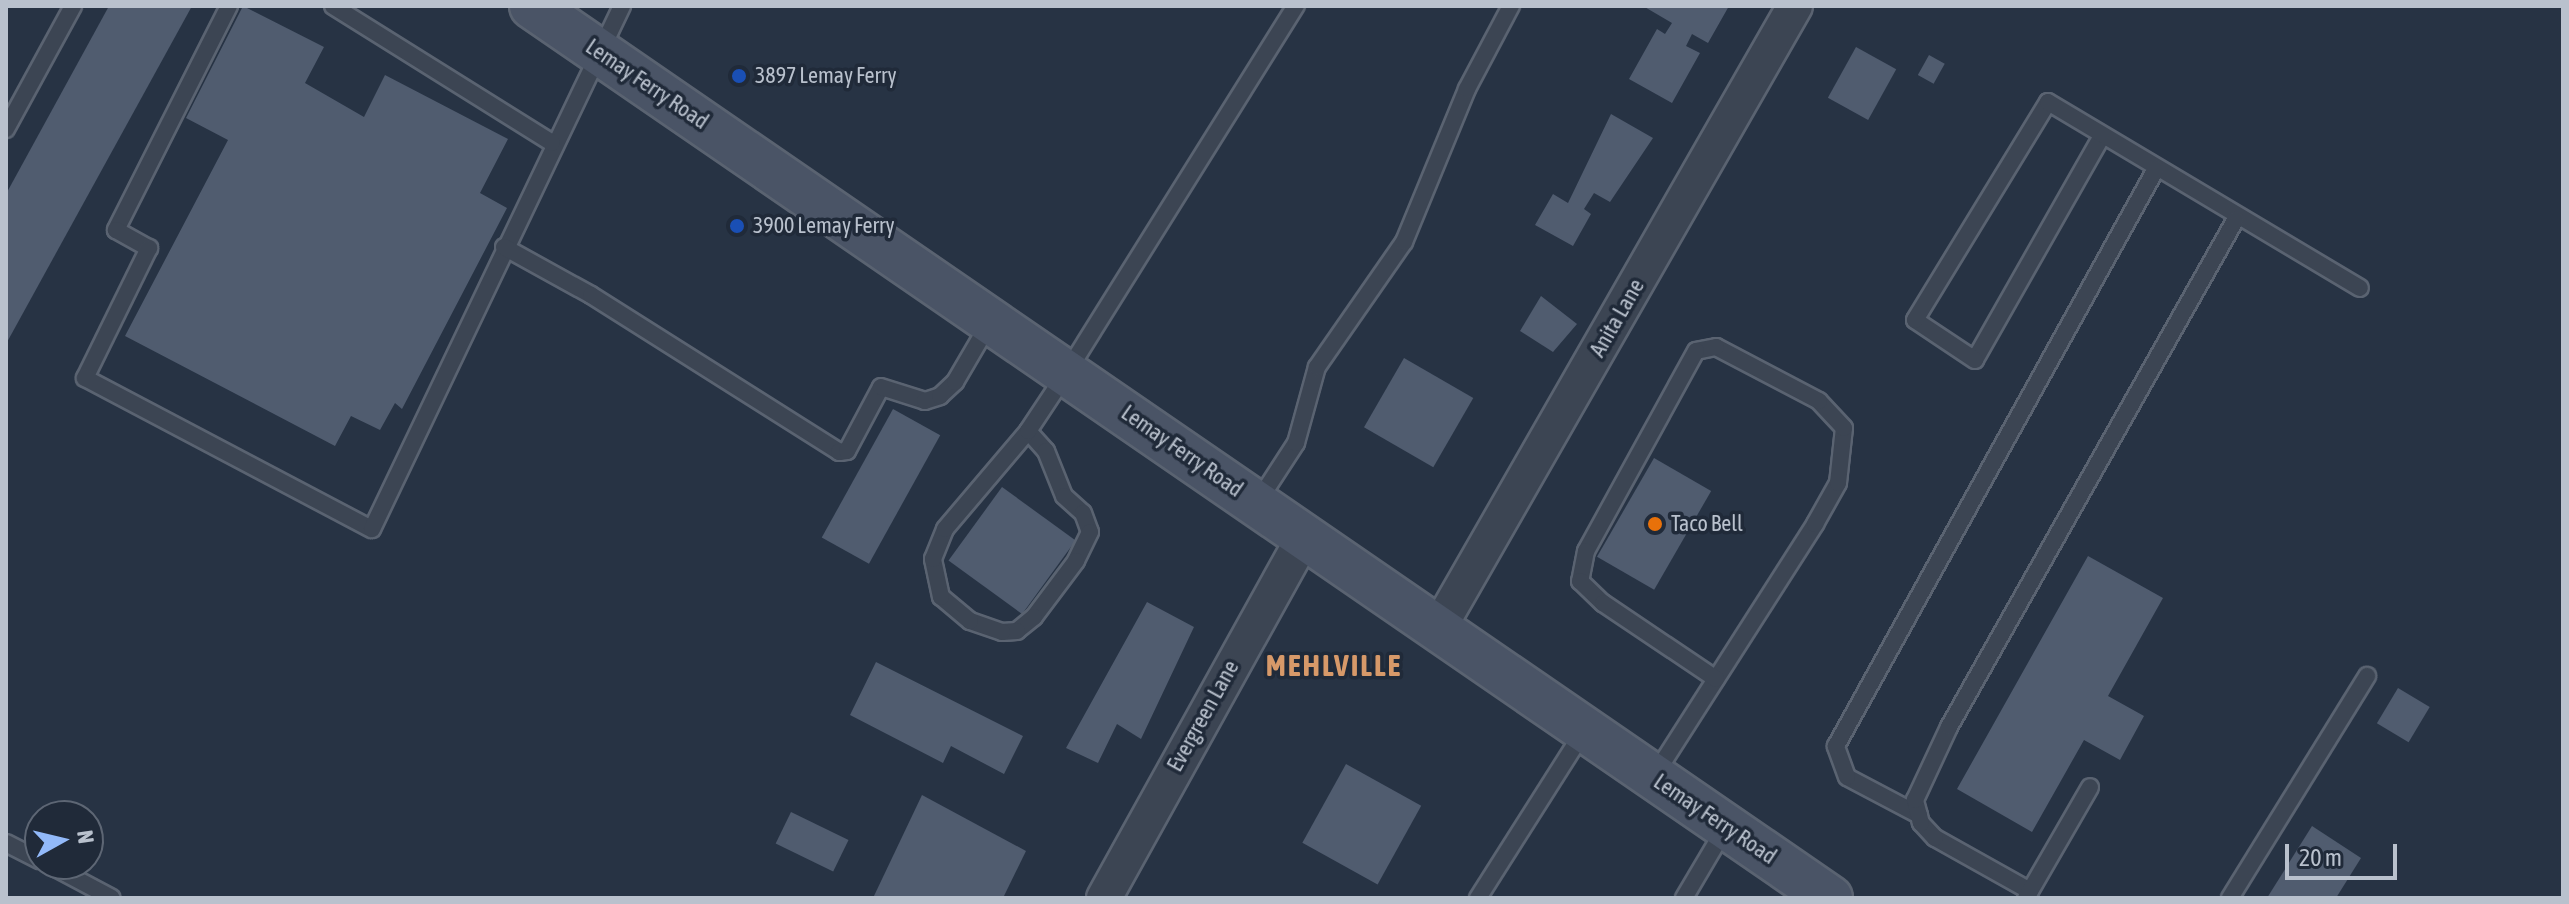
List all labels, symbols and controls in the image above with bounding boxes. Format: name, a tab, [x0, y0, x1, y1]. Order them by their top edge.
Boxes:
street label: Lemay Ferry Road	[581, 33, 713, 135]
place label: 3897 Lemay Ferry	[755, 63, 896, 89]
marker: 3897 Lemay Ferry	[730, 67, 748, 85]
place label: 3900 Lemay Ferry	[753, 213, 894, 239]
marker: 3900 Lemay Ferry	[728, 217, 746, 235]
street label: Anita Lane	[1584, 274, 1650, 362]
street label: Lemay Ferry Road	[1116, 399, 1248, 503]
place label: Taco Bell	[1671, 511, 1743, 537]
marker: Taco Bell	[1646, 515, 1664, 533]
district label: MEHLVILLE	[1266, 647, 1402, 683]
street label: Evergreen Lane	[1162, 656, 1244, 776]
street label: Lemay Ferry Road	[1649, 768, 1781, 870]
north arrow	[24, 800, 104, 880]
scale bar	[2289, 828, 2401, 878]
text: N	[72, 829, 100, 845]
text: 20 m	[2299, 844, 2342, 871]

